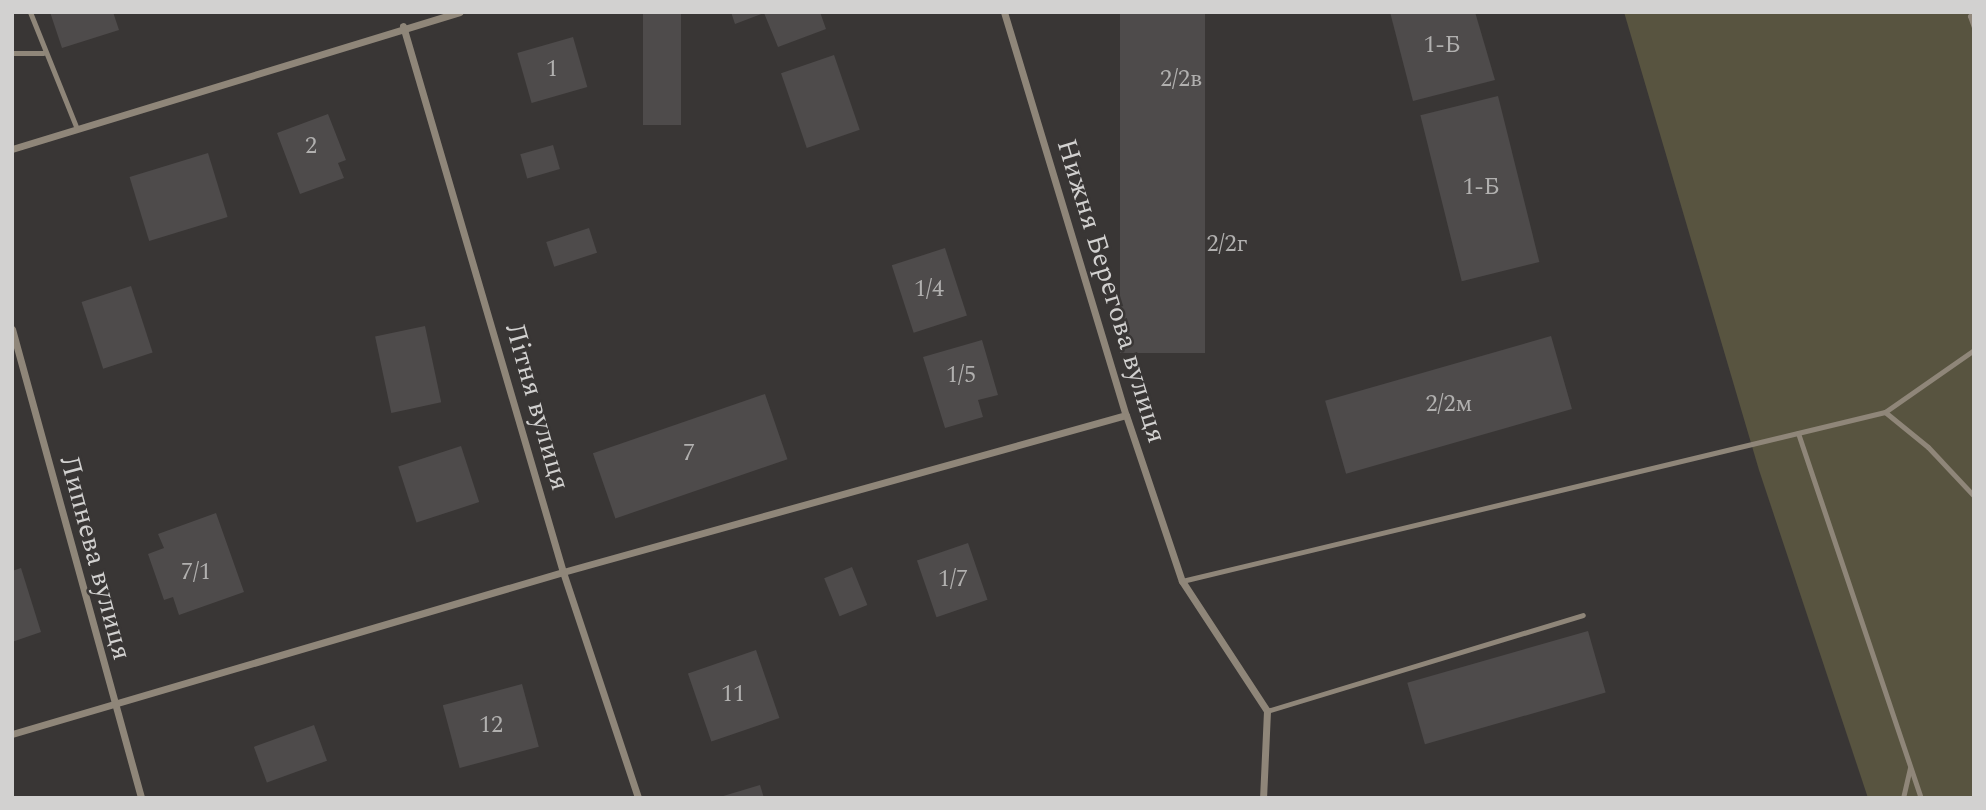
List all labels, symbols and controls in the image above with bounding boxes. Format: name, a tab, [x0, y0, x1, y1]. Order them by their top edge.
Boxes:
house number: 1-Б	[1423, 32, 1461, 60]
house number: 1	[546, 56, 558, 84]
house number: 2/2в	[1160, 66, 1202, 94]
house number: 2	[305, 133, 317, 161]
street label: Нижня Берегова вулиця	[1049, 135, 1173, 447]
house number: 1-Б	[1462, 174, 1500, 202]
house number: 2/2г	[1207, 231, 1247, 259]
house number: 1/4	[914, 276, 944, 304]
street label: Літня вулиця	[497, 320, 577, 494]
house number: 1/5	[946, 362, 976, 390]
house number: 2/2м	[1426, 391, 1472, 419]
house number: 7	[683, 440, 695, 468]
street label: Липнева вулиця	[52, 452, 138, 664]
house number: 7/1	[181, 559, 211, 587]
house number: 1/7	[938, 566, 968, 594]
house number: 11	[721, 681, 745, 709]
house number: 12	[479, 712, 503, 740]

